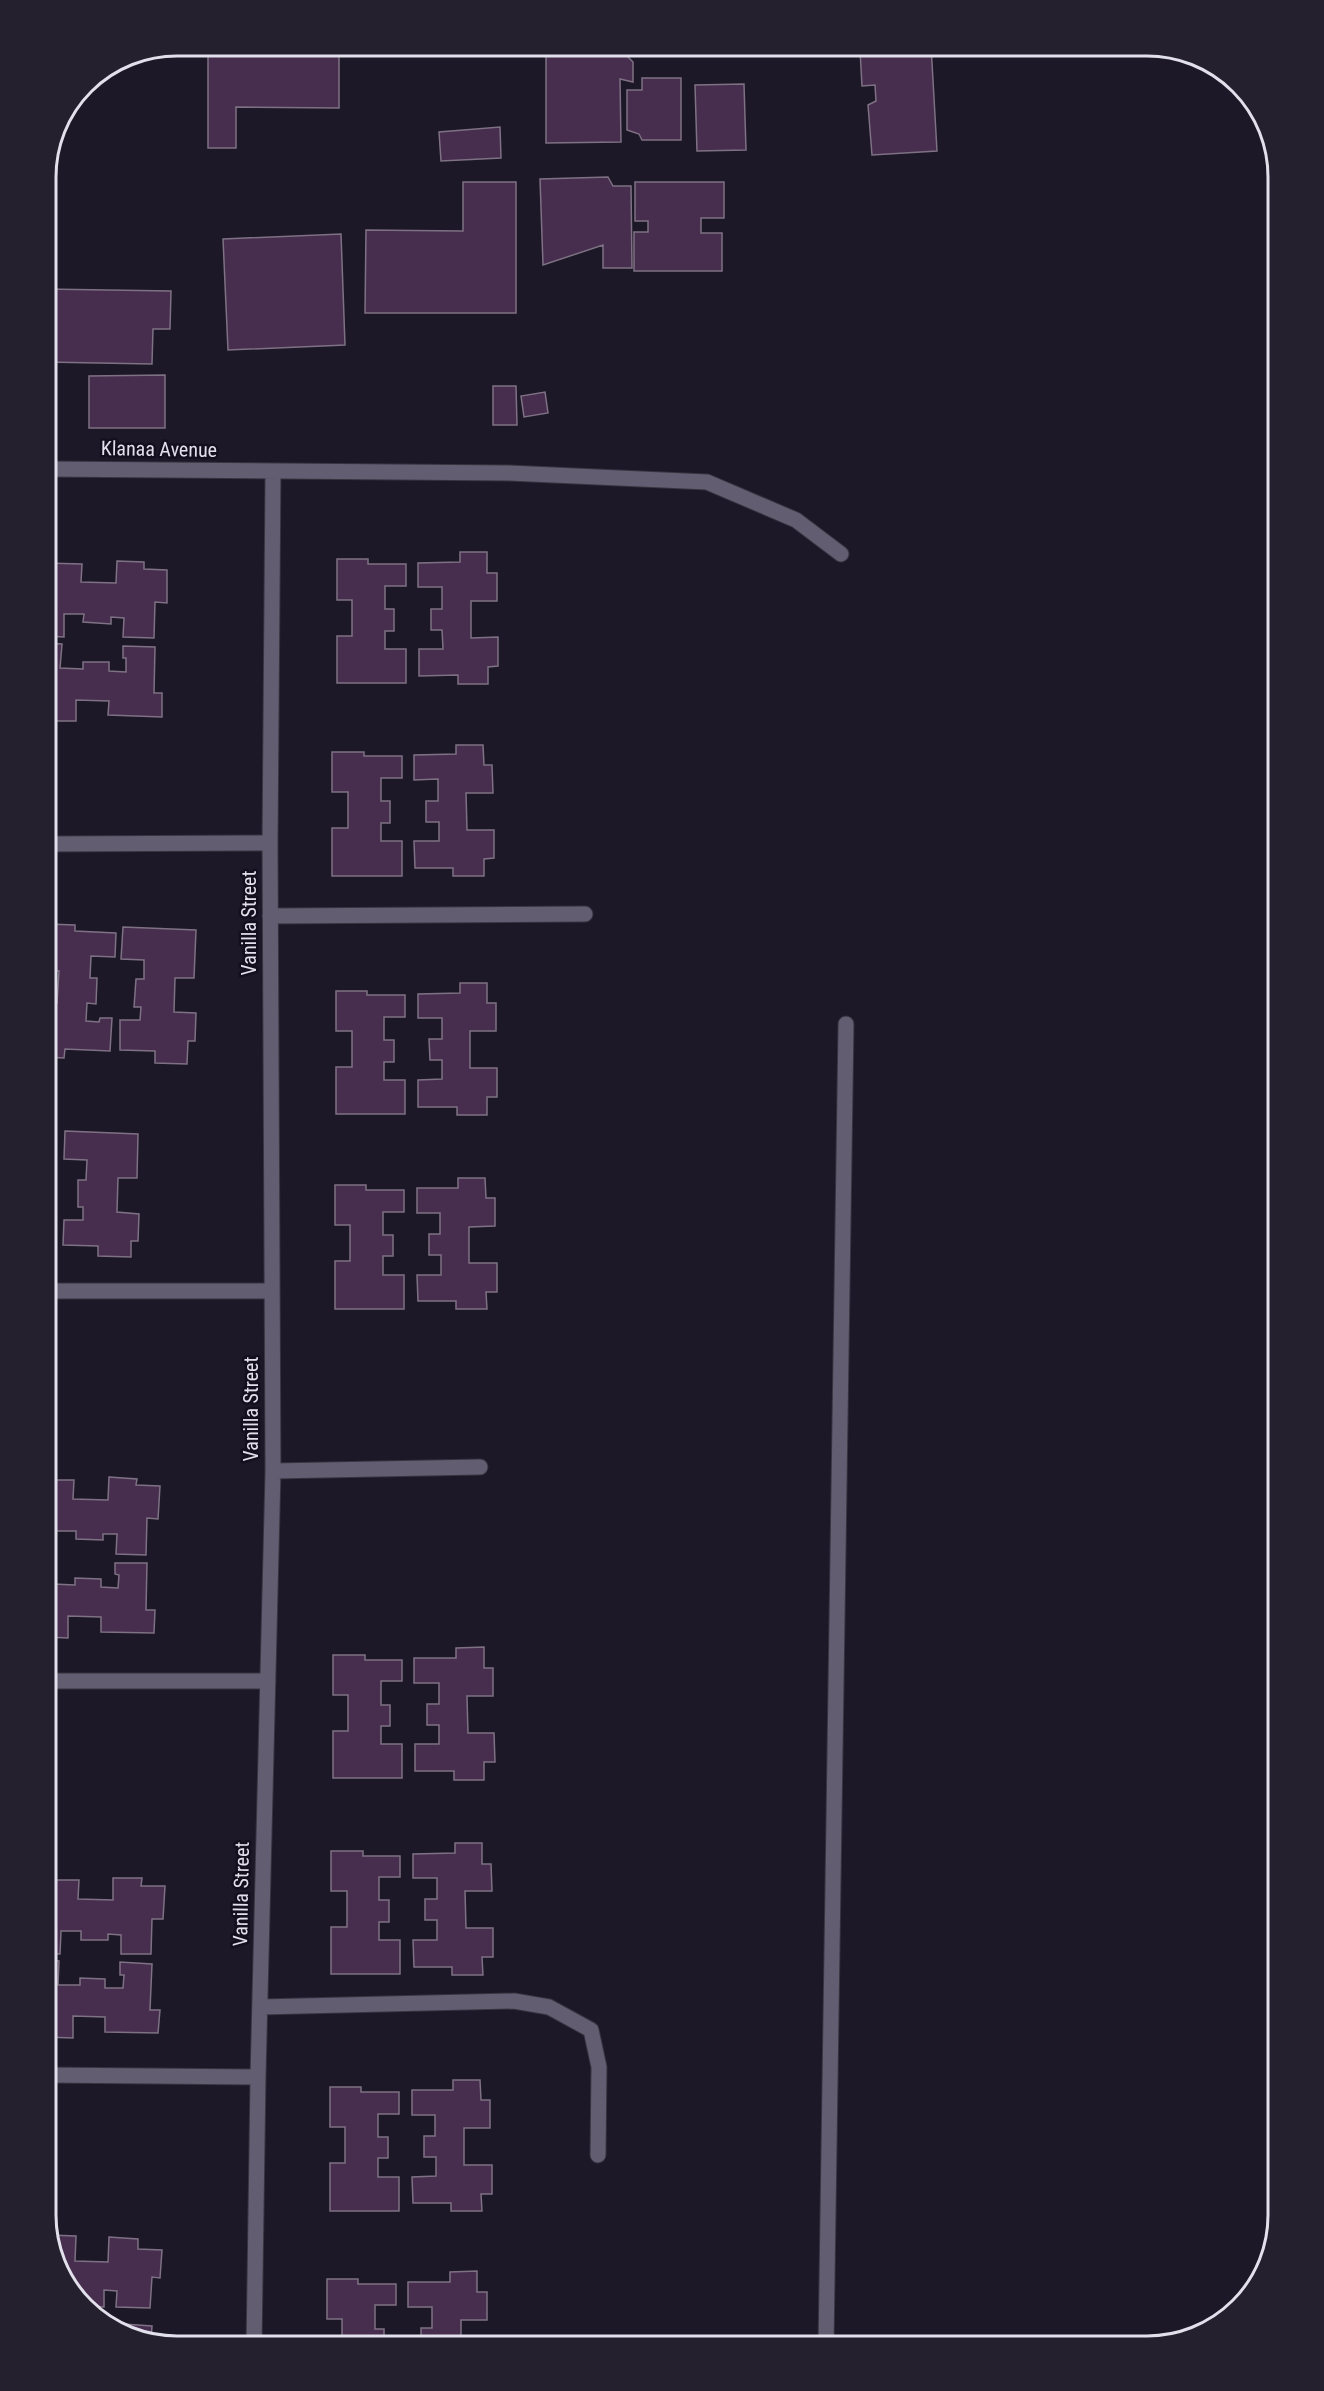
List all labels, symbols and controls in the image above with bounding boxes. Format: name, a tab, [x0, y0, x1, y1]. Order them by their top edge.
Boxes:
street label: Klanaa Avenue	[101, 436, 217, 462]
street label: Vanilla Street	[237, 871, 261, 975]
street label: Vanilla Street	[239, 1357, 263, 1461]
street label: Vanilla Street	[228, 1841, 254, 1947]

